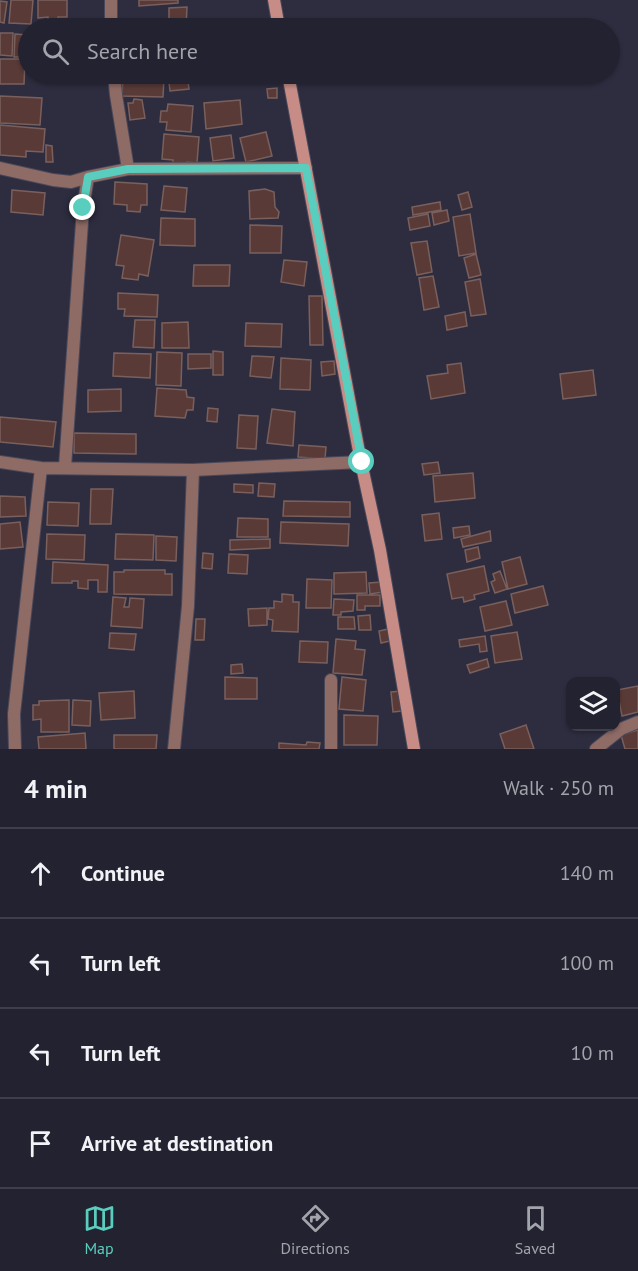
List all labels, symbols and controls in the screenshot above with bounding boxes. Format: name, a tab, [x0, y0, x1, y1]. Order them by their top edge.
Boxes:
search box	[18, 18, 620, 84]
icon: search	[39, 35, 72, 68]
text: Search here	[87, 37, 198, 65]
route end	[69, 194, 95, 220]
route start	[348, 448, 374, 474]
map controls	[566, 677, 620, 731]
button: layers	[566, 677, 620, 731]
text: 4 min	[24, 772, 87, 805]
text: Walk · 250 m	[503, 775, 614, 801]
icon: ahead	[24, 857, 57, 890]
text: Continue	[81, 859, 165, 887]
text: 140 m	[560, 860, 614, 886]
icon: left	[24, 947, 57, 980]
text: Turn left	[81, 949, 161, 977]
text: 100 m	[560, 950, 614, 976]
icon: left	[24, 1037, 57, 1070]
text: Turn left	[81, 1039, 161, 1067]
text: 10 m	[571, 1040, 614, 1066]
icon: arrive	[24, 1127, 57, 1160]
text: Arrive at destination	[81, 1129, 273, 1157]
tab: Map	[83, 1202, 116, 1258]
tab: Directions	[281, 1202, 350, 1258]
tab: Saved	[515, 1202, 555, 1258]

